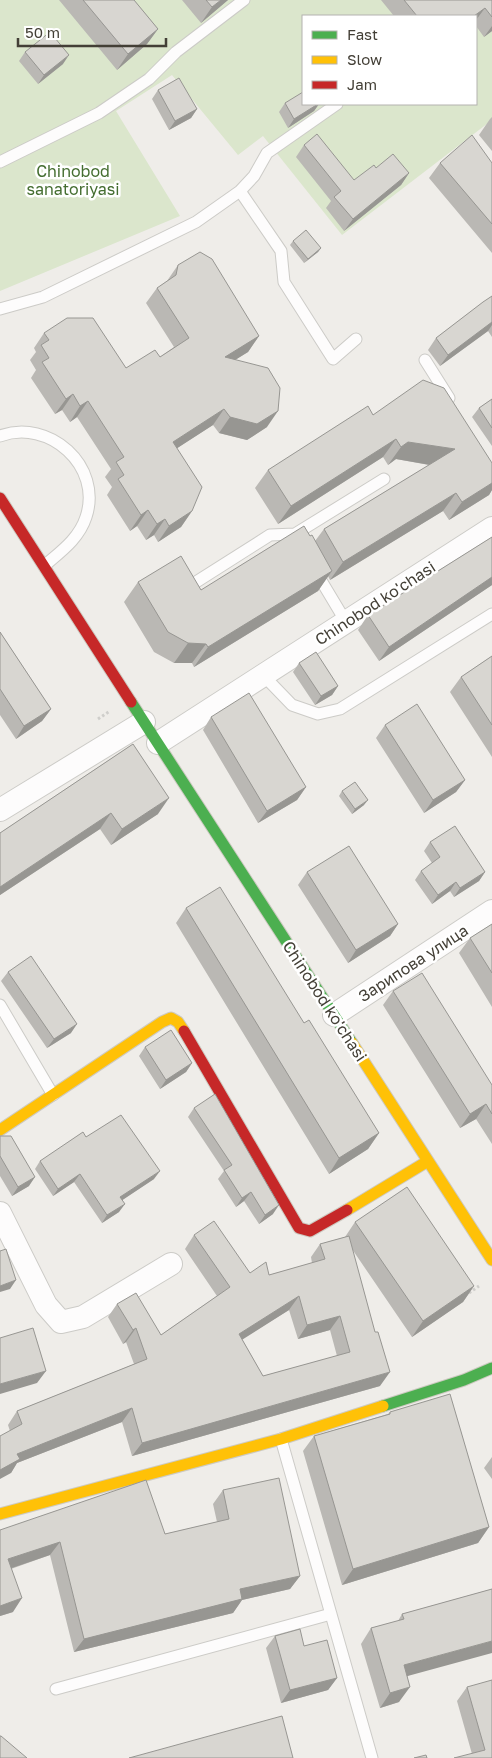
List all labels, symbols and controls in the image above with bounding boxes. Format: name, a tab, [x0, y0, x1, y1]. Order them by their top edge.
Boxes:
scale bar	[18, 15, 165, 47]
legend	[302, 15, 477, 105]
text: 50 m	[25, 23, 60, 41]
text: Fast	[347, 25, 378, 43]
text: Slow	[347, 50, 382, 68]
text: Jam	[347, 75, 377, 93]
park label: Chinobod sanatoriyasi	[26, 161, 120, 199]
street label: Chinobod ko'chasi	[311, 557, 439, 649]
street label: Зарипова улица	[354, 920, 472, 1006]
street label: Chinobod ko'chasi	[279, 937, 371, 1065]

